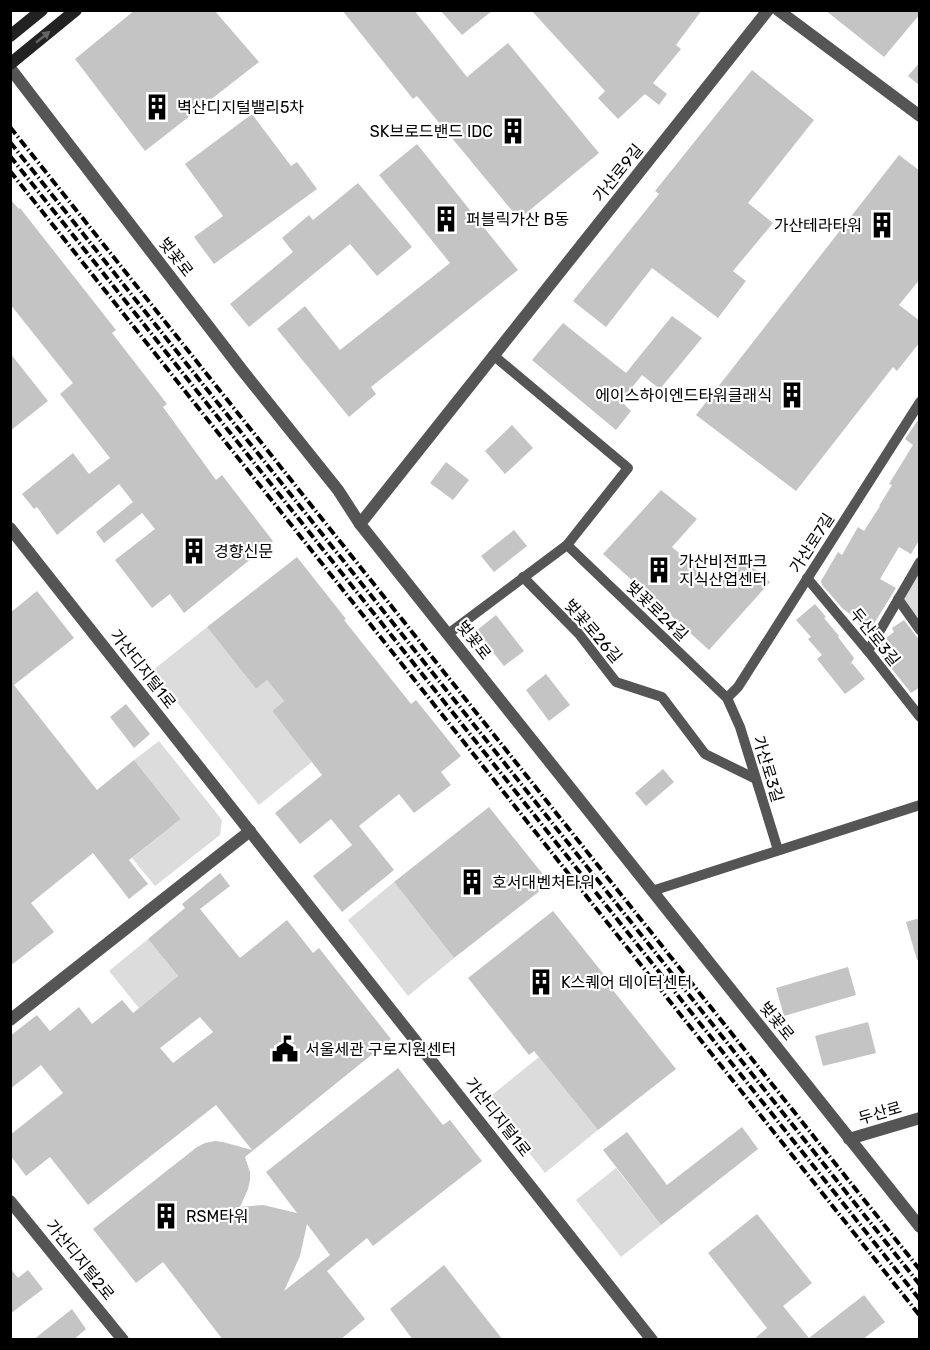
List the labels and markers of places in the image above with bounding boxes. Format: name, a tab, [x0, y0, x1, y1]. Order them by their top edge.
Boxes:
building icon: 벽산디지털밸리5차	[142, 92, 172, 122]
place label: 벽산디지털밸리5차	[177, 98, 305, 117]
building icon: SK브로드밴드 IDC	[498, 116, 528, 146]
place label: SK브로드밴드 IDC	[370, 122, 493, 141]
building icon: 퍼블릭가산 B동	[431, 204, 461, 234]
place label: 퍼블릭가산 B동	[466, 210, 569, 229]
building icon: 가산테라타워	[867, 210, 897, 240]
place label: 가산테라타워	[774, 216, 862, 235]
building icon: 에이스하이엔드타워클래식	[777, 380, 807, 410]
place label: 에이스하이엔드타워클래식	[595, 386, 772, 405]
building icon: 경향신문	[179, 536, 209, 566]
place label: 경향신문	[214, 542, 273, 561]
place label: 가산비전파크 지식산업센터	[679, 552, 767, 589]
building icon: 가산비전파크 지식산업센터	[644, 555, 674, 585]
building icon: 호서대벤처타워	[457, 867, 487, 897]
place label: 호서대벤처타워	[492, 873, 595, 892]
building icon: K스퀘어 데이터센터	[526, 967, 556, 997]
place label: K스퀘어 데이터센터	[561, 973, 692, 992]
public building icon: 서울세관 구로지원센터	[270, 1034, 300, 1064]
place label: 서울세관 구로지원센터	[305, 1040, 456, 1059]
building icon: RSM타워	[151, 1201, 181, 1231]
place label: RSM타워	[186, 1207, 249, 1226]

